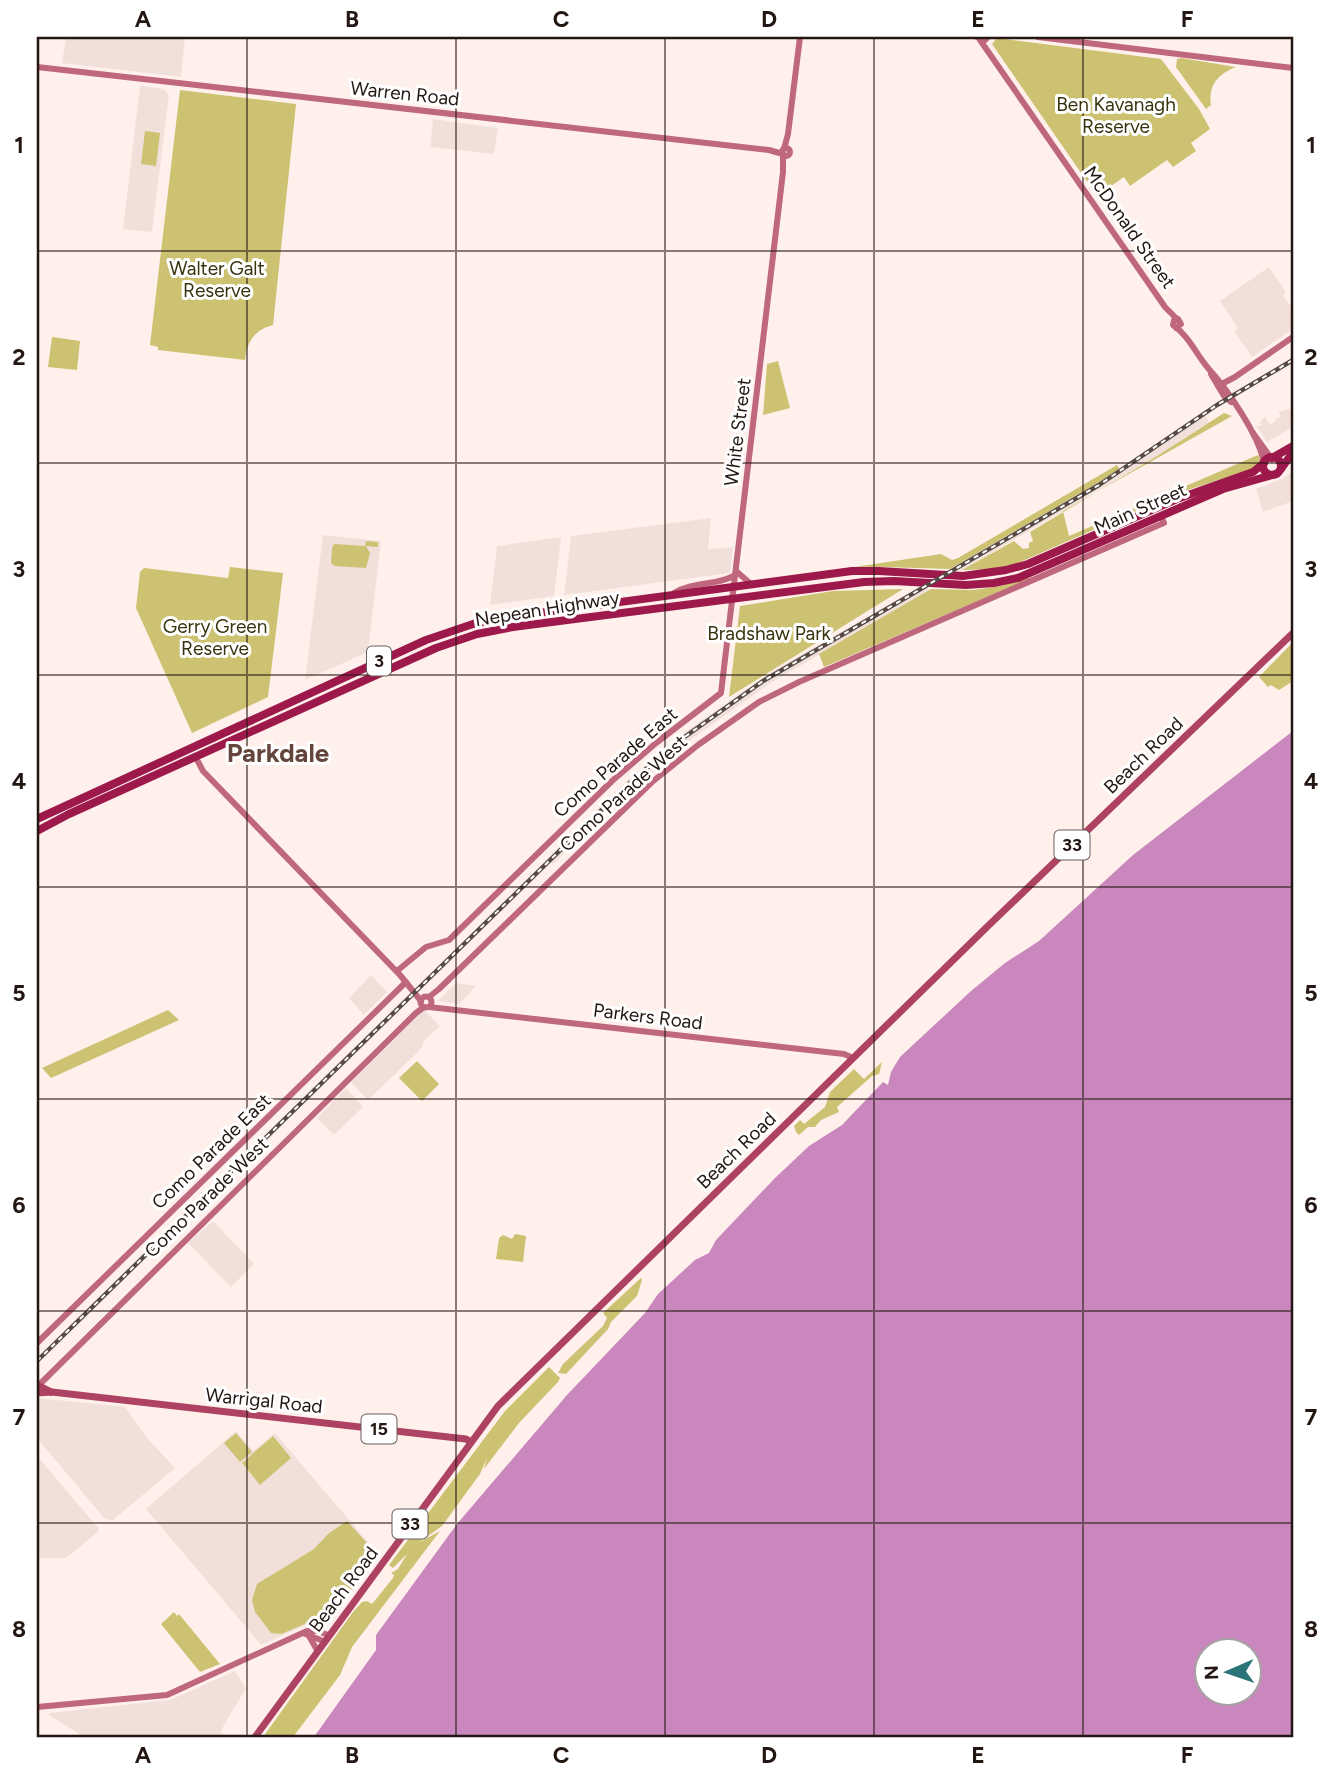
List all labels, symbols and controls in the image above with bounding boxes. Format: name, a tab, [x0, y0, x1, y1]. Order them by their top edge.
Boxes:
text: A	[135, 5, 152, 33]
text: B	[345, 5, 359, 33]
text: C	[553, 5, 570, 33]
text: D	[761, 5, 777, 33]
text: E	[971, 5, 985, 33]
text: F	[1181, 5, 1194, 33]
street label: Warren Road	[349, 76, 461, 111]
park label: Ben Kavanagh Reserve	[1056, 93, 1176, 138]
text: 1	[14, 131, 24, 159]
text: 1	[1306, 131, 1316, 159]
street label: McDonald Street	[1079, 162, 1180, 293]
park label: Walter Galt Reserve	[169, 257, 265, 302]
text: 2	[12, 343, 26, 371]
text: 2	[1304, 343, 1318, 371]
street label: White Street	[719, 377, 756, 487]
street label: Main Street	[1090, 478, 1190, 539]
text: 3	[13, 555, 25, 583]
text: 3	[1305, 555, 1317, 583]
street label: Nepean Highway	[473, 586, 621, 631]
park label: Gerry Green Reserve	[163, 615, 267, 660]
park label: Bradshaw Park	[707, 622, 832, 645]
road number: 3	[367, 646, 391, 676]
street label: Como Parade East	[549, 702, 682, 822]
street label: Beach Road	[1099, 712, 1188, 799]
street label: Como Parade West	[555, 730, 692, 857]
district label: Parkdale	[227, 737, 329, 769]
text: 4	[12, 767, 26, 795]
text: 4	[1304, 767, 1318, 795]
road number: 33	[1054, 830, 1090, 860]
text: 5	[12, 979, 26, 1007]
text: 5	[1304, 979, 1318, 1007]
street label: Parkers Road	[592, 998, 704, 1035]
street label: Como Parade East	[147, 1089, 276, 1214]
street label: Beach Road	[692, 1107, 781, 1194]
street label: Como Parade West	[140, 1132, 273, 1262]
text: 6	[12, 1191, 26, 1219]
text: 6	[1304, 1191, 1318, 1219]
street label: Warrigal Road	[204, 1383, 324, 1418]
text: 7	[13, 1403, 26, 1431]
text: 7	[1305, 1403, 1318, 1431]
road number: 15	[362, 1414, 396, 1444]
road number: 33	[392, 1510, 428, 1539]
street label: Beach Road	[304, 1542, 383, 1637]
text: 8	[12, 1615, 26, 1643]
text: 8	[1304, 1615, 1318, 1643]
north arrow	[1194, 1638, 1264, 1708]
text: N	[1200, 1665, 1223, 1680]
text: A	[135, 1741, 152, 1769]
text: B	[345, 1741, 359, 1769]
text: C	[553, 1741, 570, 1769]
text: D	[761, 1741, 777, 1769]
text: E	[971, 1741, 985, 1769]
text: F	[1181, 1741, 1194, 1769]

